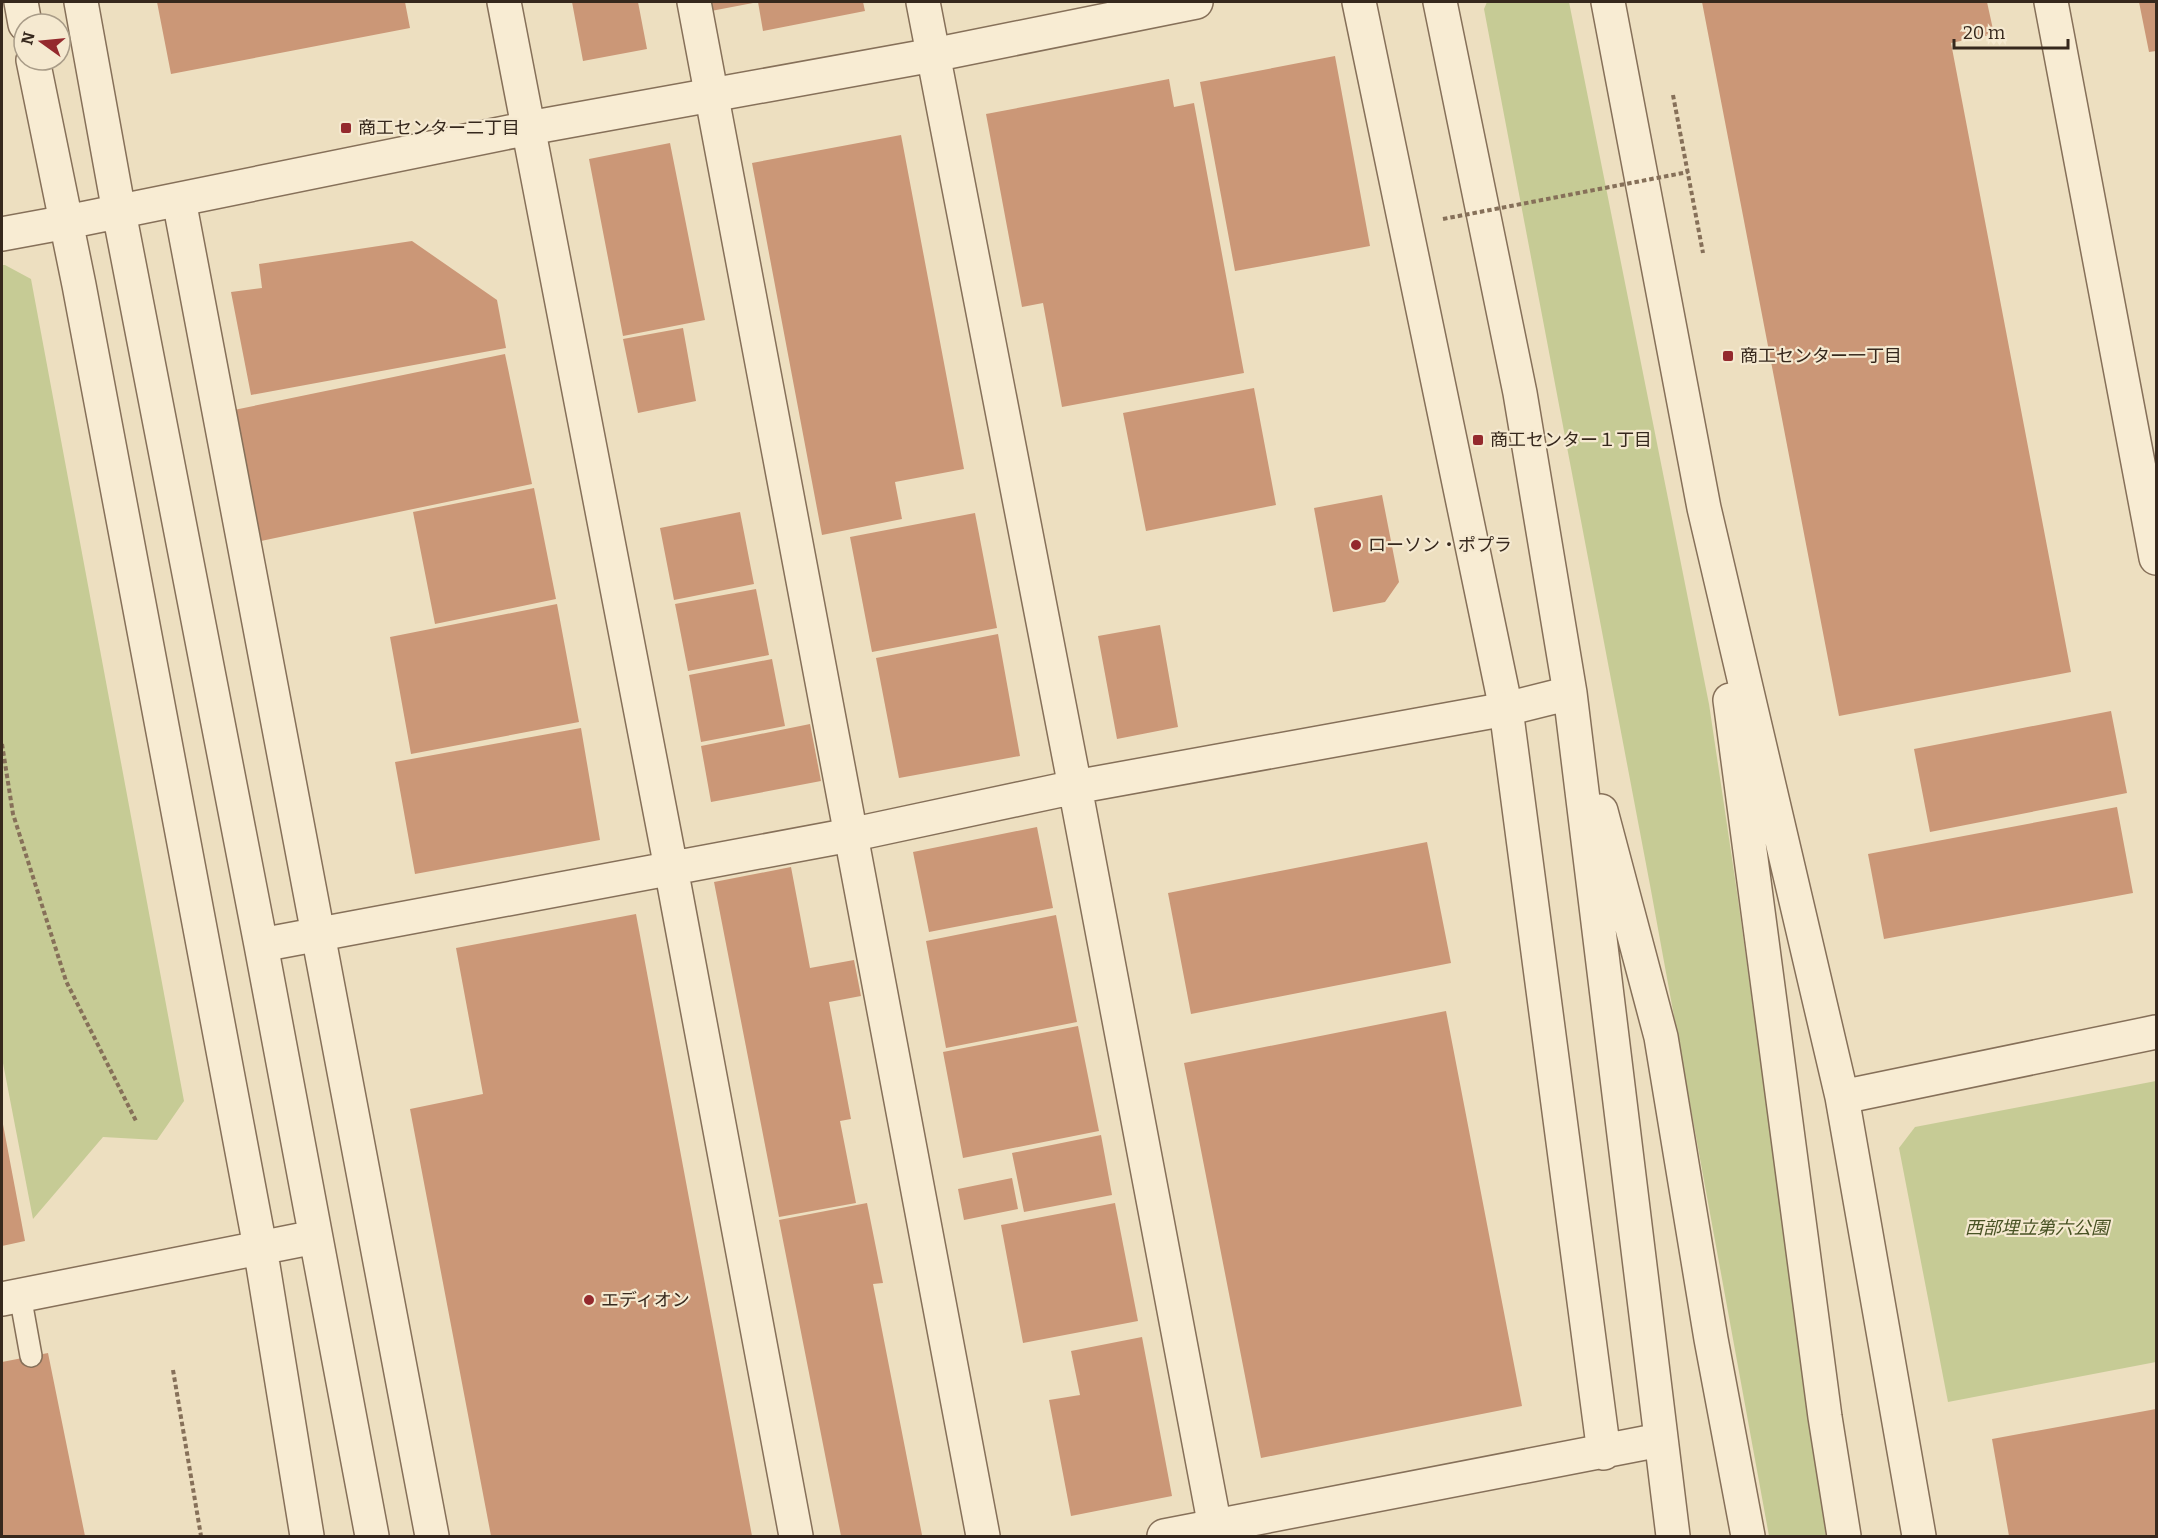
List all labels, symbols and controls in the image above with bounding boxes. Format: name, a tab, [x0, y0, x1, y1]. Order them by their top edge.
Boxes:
north arrow	[12, 12, 72, 72]
scale bar	[1954, 12, 2068, 50]
text: 20 m	[1963, 22, 2005, 44]
text: N	[17, 30, 39, 47]
place label: 商工センター二丁目	[358, 117, 520, 139]
marker: 商工センター二丁目	[339, 121, 353, 135]
place label: 商工センター一丁目	[1740, 345, 1902, 367]
marker: 商工センター一丁目	[1721, 349, 1735, 363]
place label: 商工センター１丁目	[1490, 429, 1652, 451]
marker: 商工センター１丁目	[1471, 433, 1485, 447]
place label: ローソン・ポプラ	[1368, 534, 1512, 556]
marker: ローソン・ポプラ	[1349, 538, 1363, 552]
park label: 西部埋立第六公園	[1965, 1217, 2112, 1239]
place label: エディオン	[601, 1289, 690, 1311]
marker: エディオン	[582, 1293, 596, 1307]

